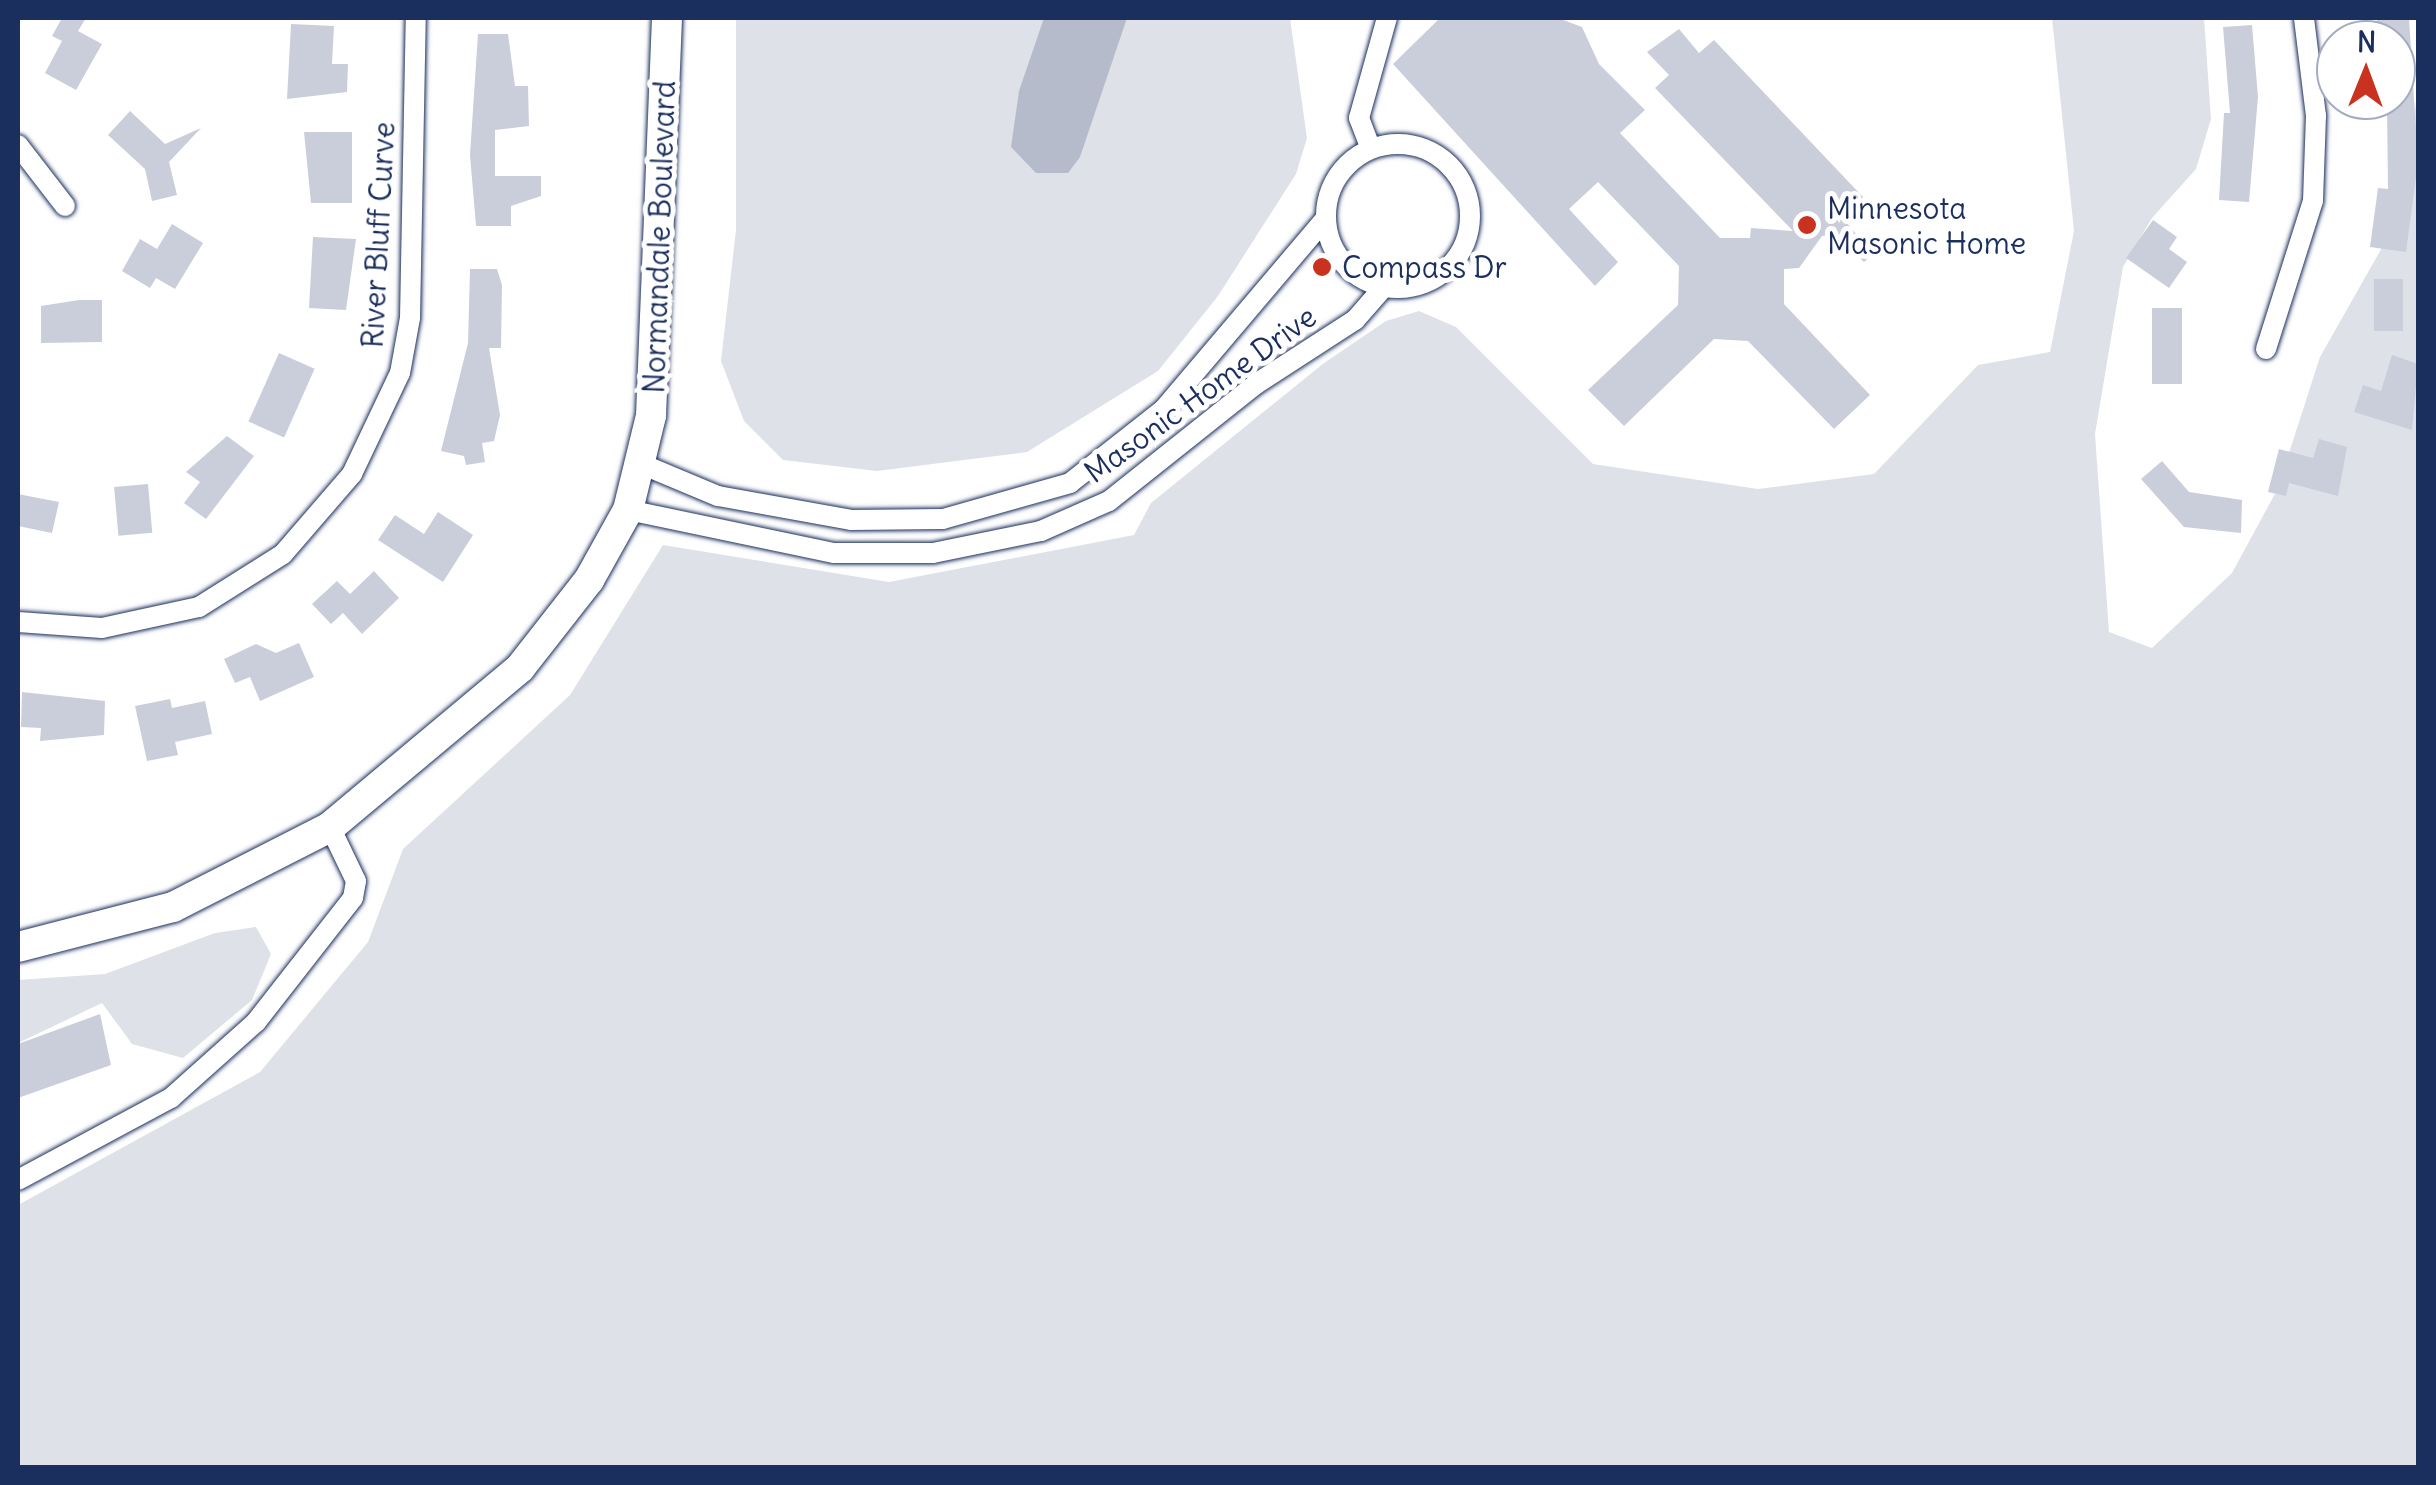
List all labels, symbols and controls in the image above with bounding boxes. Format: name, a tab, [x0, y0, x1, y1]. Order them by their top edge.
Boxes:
north arrow	[2316, 20, 2416, 120]
text: N	[2356, 24, 2376, 60]
street label: Normandale Boulevard	[636, 80, 682, 394]
street label: River Bluff Curve	[354, 121, 402, 349]
place label: Minnesota Masonic Home	[1827, 190, 2026, 260]
marker: Minnesota Masonic Home	[1796, 214, 1818, 236]
place label: Compass Dr	[1342, 249, 1507, 285]
marker: Compass Dr	[1311, 256, 1333, 278]
street label: Masonic Home Drive	[1077, 298, 1323, 490]

